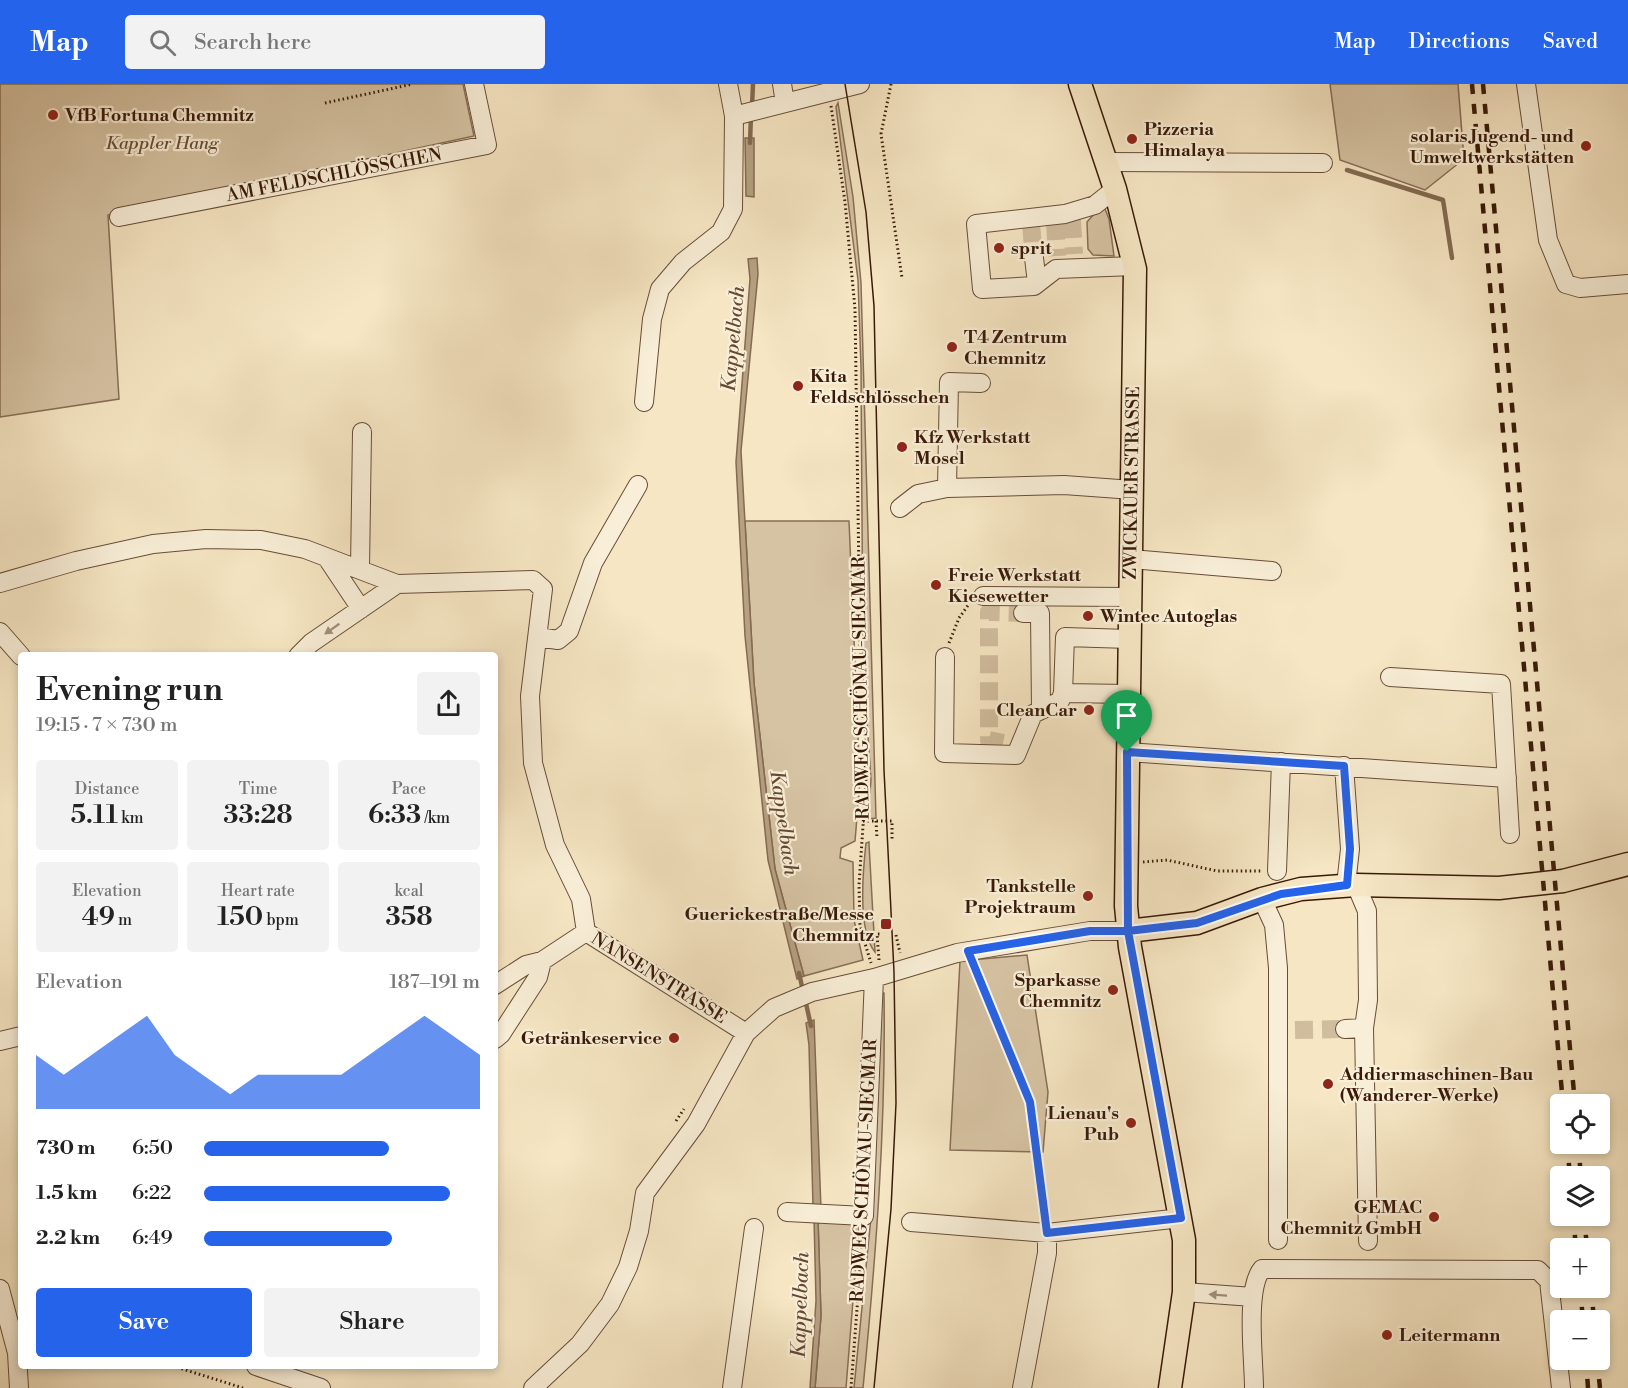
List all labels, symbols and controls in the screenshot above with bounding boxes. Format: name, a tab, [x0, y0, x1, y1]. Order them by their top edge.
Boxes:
search box	[125, 15, 545, 69]
text: Map	[30, 25, 89, 60]
icon: search	[146, 26, 179, 59]
text: Search here	[194, 29, 311, 56]
text: Map	[1334, 29, 1376, 55]
text: Directions	[1409, 29, 1510, 55]
text: Saved	[1543, 29, 1598, 55]
place label: VfB Fortuna Chemnitz	[64, 104, 254, 127]
marker: VfB Fortuna Chemnitz	[46, 108, 60, 122]
place label: Pizzeria Himalaya	[1144, 118, 1225, 162]
place label: solaris Jugend- und Umweltwerkstätten	[1410, 125, 1574, 169]
park label: Kappler Hang	[106, 132, 219, 155]
marker: Pizzeria Himalaya	[1125, 132, 1139, 146]
marker: solaris Jugend- und Umweltwerkstätten	[1579, 139, 1593, 153]
street label: AM FELDSCHLÖSSCHEN	[223, 143, 444, 207]
place label: sprit	[1011, 237, 1052, 260]
marker: sprit	[992, 241, 1006, 255]
water label: Kappelbach	[717, 284, 751, 393]
place label: T4 Zentrum Chemnitz	[964, 326, 1068, 370]
marker: T4 Zentrum Chemnitz	[945, 340, 959, 354]
place label: Kita Feldschlösschen	[810, 365, 949, 409]
marker: Kita Feldschlösschen	[791, 379, 805, 393]
street label: ZWICKAUER STRASSE	[1119, 386, 1145, 580]
place label: Kfz Werkstatt Mosel	[914, 426, 1031, 470]
marker: Kfz Werkstatt Mosel	[895, 440, 909, 454]
street label: RADWEG SCHÖNAU-SIEGMAR	[847, 555, 875, 820]
place label: Freie Werkstatt Kiesewetter	[948, 564, 1082, 608]
marker: Freie Werkstatt Kiesewetter	[929, 578, 943, 592]
place label: Wintec Autoglas	[1099, 605, 1237, 628]
marker: Wintec Autoglas	[1081, 609, 1095, 623]
one-way arrow	[324, 623, 340, 635]
text: Evening run	[36, 670, 223, 711]
button: share	[417, 672, 480, 735]
pin	[1101, 690, 1152, 752]
place label: CleanCar	[996, 699, 1077, 722]
icon: arrive	[1110, 699, 1143, 732]
marker: CleanCar	[1082, 703, 1096, 717]
text: 19:15 · 7 × 730 m	[36, 713, 177, 738]
water label: Kappelbach	[763, 769, 803, 878]
text: Distance	[75, 779, 139, 799]
text: Time	[239, 779, 277, 799]
text: Pace	[392, 779, 426, 799]
text: 5.11	[70, 799, 118, 831]
text: 33:28	[223, 799, 293, 831]
text: 6:33	[368, 799, 421, 831]
text: km	[118, 808, 144, 828]
text: /km	[421, 808, 450, 828]
place label: Tankstelle Projektraum	[965, 875, 1077, 919]
text: Elevation	[72, 881, 142, 901]
text: Heart rate	[221, 881, 295, 901]
text: kcal	[394, 881, 424, 901]
marker: Tankstelle Projektraum	[1081, 889, 1095, 903]
text: 49	[82, 901, 115, 933]
text: 150	[217, 901, 263, 933]
text: 358	[385, 901, 433, 933]
place label: Guerickestraße/Messe Chemnitz	[685, 903, 874, 947]
text: m	[115, 910, 132, 930]
text: bpm	[263, 910, 299, 930]
marker: Guerickestraße/Messe Chemnitz	[879, 917, 893, 931]
street label: NANSENSTRASSE	[587, 927, 731, 1029]
place label: Sparkasse Chemnitz	[1015, 969, 1101, 1013]
text: Elevation	[36, 970, 123, 995]
text: 187–191 m	[389, 970, 480, 995]
marker: Sparkasse Chemnitz	[1106, 983, 1120, 997]
place label: Getränkeservice	[521, 1027, 662, 1050]
marker: Getränkeservice	[667, 1031, 681, 1045]
street label: RADWEG SCHÖNAU-SIEGMAR	[846, 1038, 882, 1303]
place label: Addiermaschinen-Bau (Wanderer-Werke)	[1339, 1063, 1533, 1107]
marker: Addiermaschinen-Bau (Wanderer-Werke)	[1321, 1077, 1335, 1091]
map controls	[1550, 1094, 1610, 1370]
button: locate	[1550, 1094, 1610, 1154]
place label: Lienau's Pub	[1047, 1102, 1119, 1146]
marker: Lienau's Pub	[1124, 1116, 1138, 1130]
text: 730 m	[36, 1136, 96, 1161]
text: 6:50	[132, 1136, 173, 1161]
button: layers	[1550, 1166, 1610, 1226]
text: 1.5 km	[36, 1181, 97, 1206]
text: 6:22	[132, 1181, 171, 1206]
place label: GEMAC Chemnitz GmbH	[1281, 1196, 1422, 1240]
marker: GEMAC Chemnitz GmbH	[1427, 1210, 1441, 1224]
text: 2.2 km	[36, 1226, 100, 1251]
text: 6:49	[132, 1226, 173, 1251]
button: +	[1550, 1238, 1610, 1298]
water label: Kappelbach	[787, 1251, 815, 1358]
button: Save	[36, 1288, 252, 1357]
button: Share	[264, 1288, 480, 1357]
one-way arrow	[1209, 1290, 1228, 1299]
button: −	[1550, 1310, 1610, 1370]
place label: Leitermann	[1399, 1324, 1500, 1347]
marker: Leitermann	[1380, 1328, 1394, 1342]

